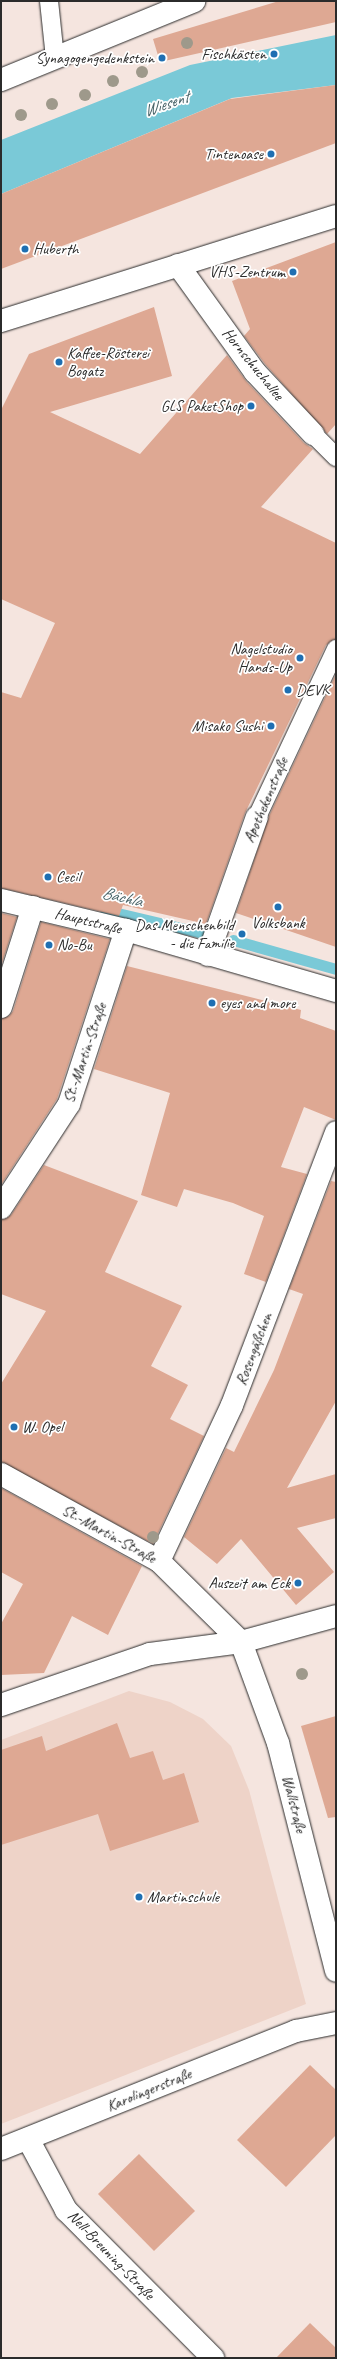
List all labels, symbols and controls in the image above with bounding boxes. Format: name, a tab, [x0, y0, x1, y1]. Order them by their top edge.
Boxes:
place label: Fischkästen	[201, 44, 266, 64]
place label: Synagogengedenkstein	[36, 48, 154, 68]
marker: Fischkästen	[269, 49, 279, 59]
marker: Synagogengedenkstein	[157, 53, 167, 63]
water label: Wiesent	[141, 87, 191, 121]
place label: Tintenoase	[204, 144, 263, 164]
marker: Tintenoase	[266, 149, 276, 159]
place label: Huberth	[33, 239, 78, 259]
marker: Huberth	[20, 244, 30, 254]
place label: VHS-Zentrum	[209, 262, 285, 282]
marker: VHS-Zentrum	[288, 267, 298, 277]
street label: Hornschuchallee	[218, 324, 288, 404]
place label: Kaffee-Rösterei Bogatz	[67, 343, 149, 381]
marker: Kaffee-Rösterei Bogatz	[54, 357, 64, 367]
place label: GLS PaketShop	[161, 396, 243, 416]
marker: GLS PaketShop	[246, 401, 256, 411]
place label: Nagelstudio Hands-Up	[230, 639, 292, 677]
marker: Nagelstudio Hands-Up	[295, 653, 305, 663]
place label: DEVK	[296, 680, 329, 700]
marker: DEVK	[283, 685, 293, 695]
place label: Misako Sushi	[192, 716, 263, 736]
marker: Misako Sushi	[266, 721, 276, 731]
street label: Apothekenstraße	[239, 754, 293, 846]
place label: Cecil	[56, 867, 80, 887]
marker: Cecil	[43, 872, 53, 882]
water label: Bächla	[100, 883, 144, 911]
marker: Volksbank	[273, 902, 283, 912]
street label: Hauptstraße	[53, 903, 123, 939]
place label: Volksbank	[251, 913, 305, 933]
place label: Das Menschenbild - die Familie	[134, 915, 234, 953]
marker: Das Menschenbild - die Familie	[237, 929, 247, 939]
place label: No-Bu	[57, 935, 92, 955]
marker: No-Bu	[44, 940, 54, 950]
place label: eyes and more	[220, 993, 295, 1013]
marker: eyes and more	[207, 998, 217, 1008]
street label: St.-Martin-Straße	[59, 1000, 111, 1106]
street label: Rosengäßchen	[231, 1310, 277, 1388]
place label: W. Opel	[22, 1417, 63, 1437]
marker: W. Opel	[9, 1422, 19, 1432]
street label: St.-Martin-Straße	[59, 1500, 159, 1568]
place label: Auszeit am Eck	[209, 1573, 290, 1593]
marker: Auszeit am Eck	[293, 1578, 303, 1588]
street label: Wallstraße	[278, 1773, 310, 1835]
place label: Martinschule	[147, 1887, 219, 1907]
marker: Martinschule	[134, 1892, 144, 1902]
street label: Karolingerstraße	[104, 2064, 194, 2116]
street label: Nell-Breuning-Straße	[63, 2206, 159, 2304]

